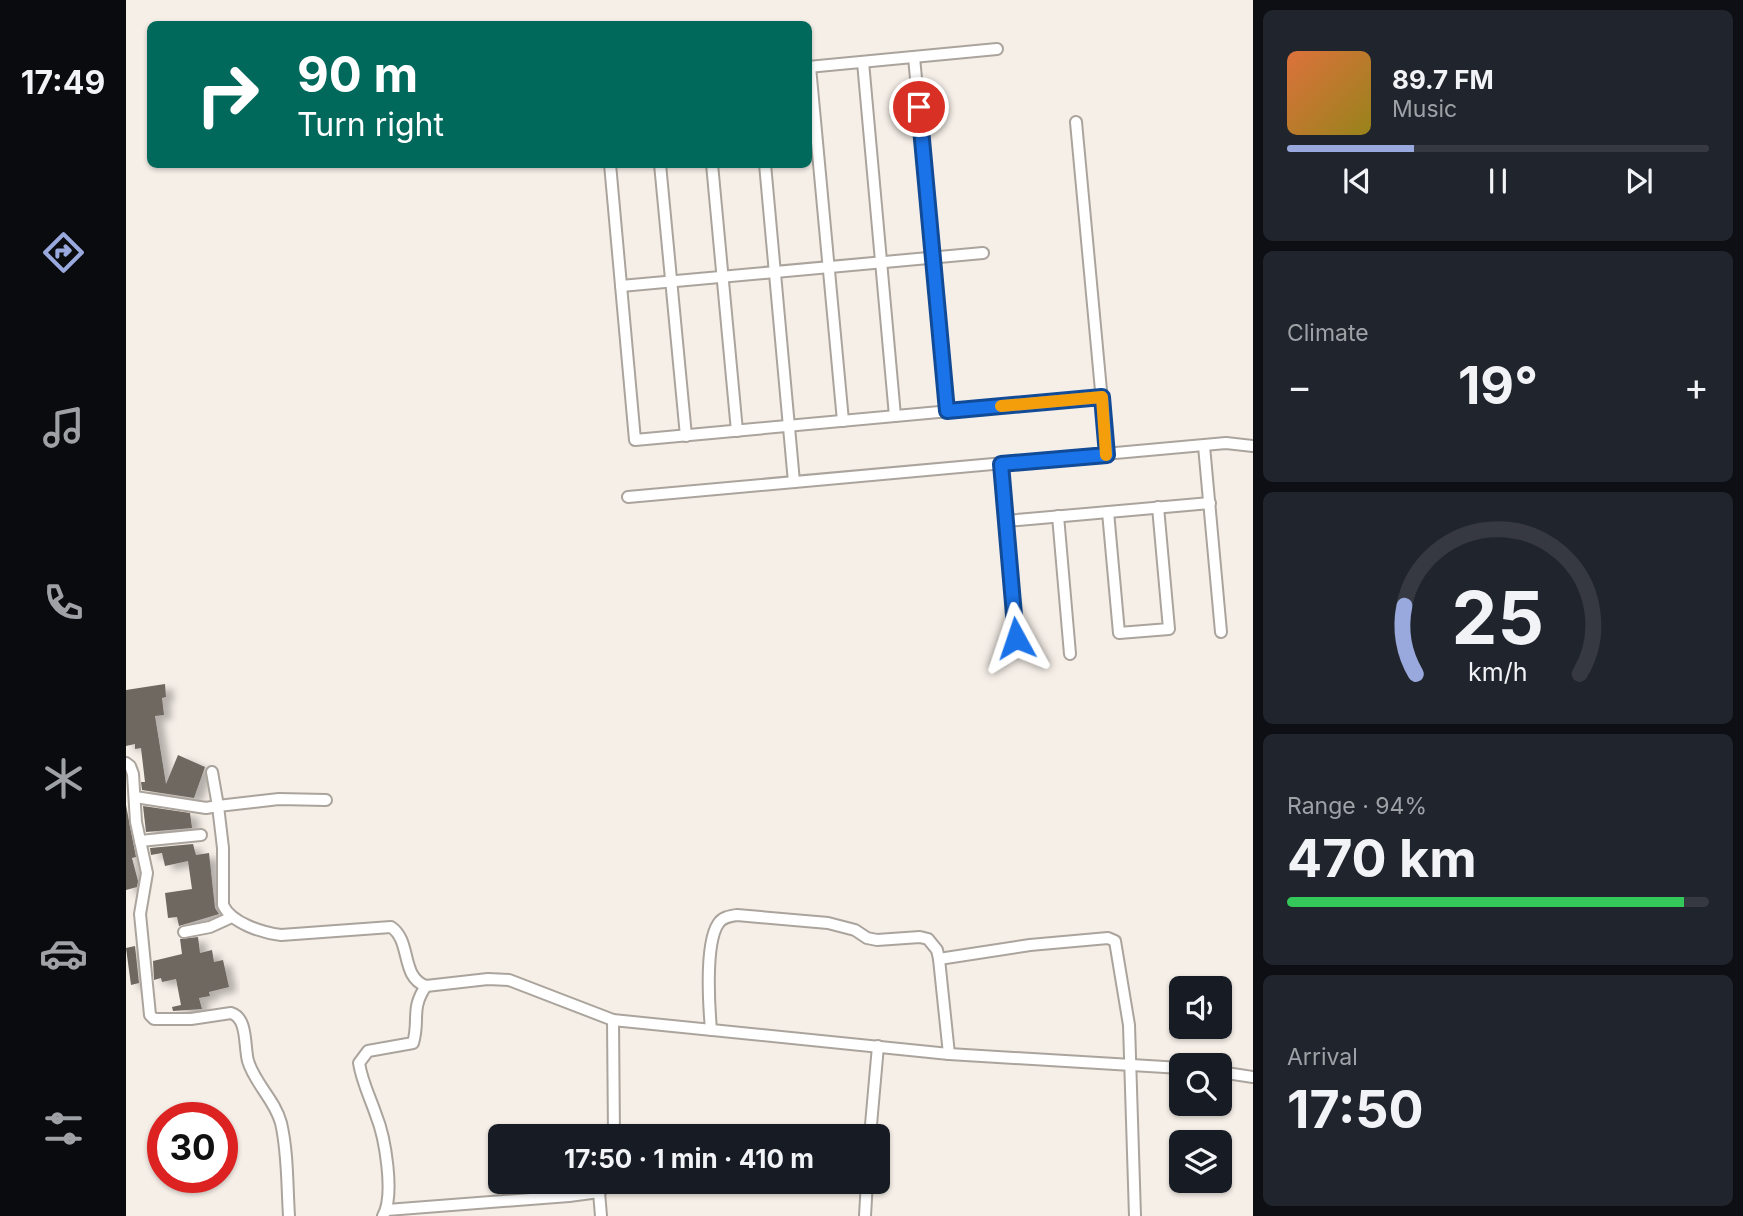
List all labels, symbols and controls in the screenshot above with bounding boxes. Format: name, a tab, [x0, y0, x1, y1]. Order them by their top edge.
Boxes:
text: 90 m	[297, 45, 418, 104]
icon: right	[182, 49, 273, 140]
text: 17:49	[21, 63, 105, 102]
text: 89.7 FM	[1392, 64, 1494, 95]
pin	[889, 77, 949, 137]
icon: arrive	[900, 88, 938, 126]
text: Music	[1392, 95, 1457, 123]
text: Turn right	[297, 105, 444, 144]
icon: previous	[1338, 162, 1376, 200]
icon: pause	[1479, 162, 1517, 200]
icon: next	[1620, 162, 1658, 200]
icon: directions	[39, 228, 88, 277]
text: Climate	[1287, 319, 1369, 347]
text: 19°	[1458, 354, 1538, 417]
text: −	[1287, 363, 1312, 409]
text: +	[1684, 363, 1709, 409]
icon: music	[39, 403, 88, 452]
text: 25	[1452, 573, 1544, 662]
icon: phone	[39, 578, 88, 627]
position arrow	[979, 601, 1053, 675]
text: km/h	[1468, 657, 1528, 687]
icon: climate	[39, 754, 88, 803]
text: Range · 94%	[1287, 792, 1427, 820]
text: 470 km	[1287, 827, 1477, 890]
icon: car	[39, 929, 88, 978]
map controls	[1169, 976, 1232, 1193]
button: sound	[1169, 976, 1232, 1039]
text: Arrival	[1287, 1043, 1358, 1071]
button: search	[1169, 1053, 1232, 1116]
text: 17:50	[1287, 1078, 1424, 1141]
speed limit sign: 30	[147, 1102, 238, 1193]
icon: filters	[39, 1104, 88, 1153]
button: layers	[1169, 1130, 1232, 1193]
text: 17:50 · 1 min · 410 m	[564, 1143, 814, 1174]

